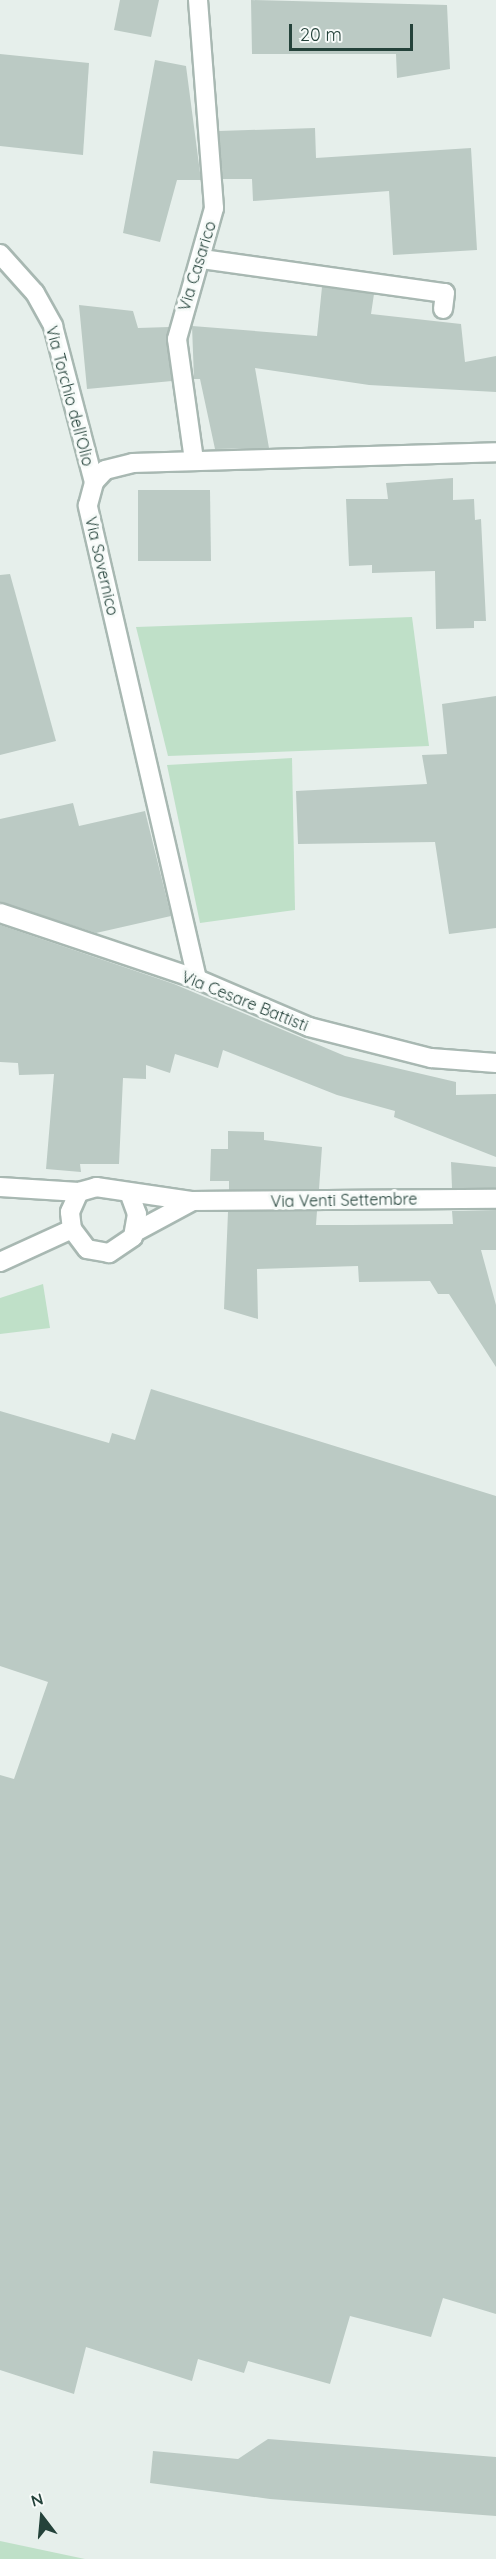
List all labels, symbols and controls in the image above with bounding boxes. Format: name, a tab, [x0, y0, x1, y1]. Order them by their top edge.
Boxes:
scale bar	[292, 12, 416, 50]
text: 20 m	[300, 23, 342, 46]
street label: Via Casarico	[174, 219, 220, 313]
street label: Via Torchio dell'Olio	[42, 324, 98, 468]
street label: Via Sovernico	[81, 515, 123, 617]
street label: Via Cesare Battisti	[179, 967, 311, 1035]
street label: Via Venti Settembre	[270, 1189, 418, 1211]
north arrow	[12, 2487, 72, 2547]
text: N	[29, 2488, 45, 2511]

